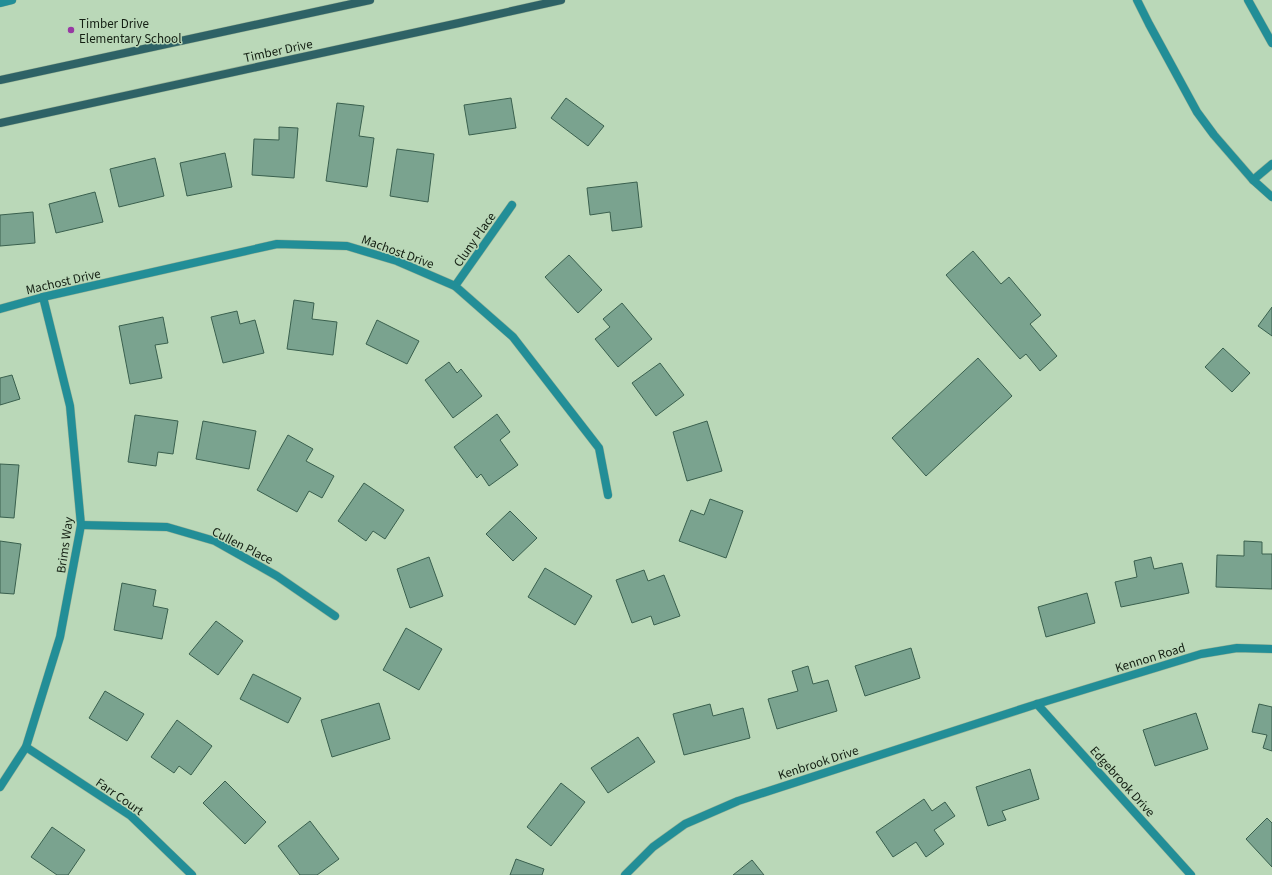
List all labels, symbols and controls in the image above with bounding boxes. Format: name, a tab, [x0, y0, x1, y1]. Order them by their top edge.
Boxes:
place label: Timber Drive Elementary School	[79, 15, 181, 48]
marker: Timber Drive Elementary School	[66, 25, 76, 35]
street label: Timber Drive	[242, 35, 314, 67]
street label: Cluny Place	[449, 209, 500, 271]
street label: Machost Drive	[359, 230, 437, 273]
street label: Machost Drive	[24, 265, 102, 299]
street label: Brims Way	[52, 516, 78, 575]
street label: Cullen Place	[209, 523, 276, 569]
street label: Kennon Road	[1113, 639, 1188, 677]
street label: Kenbrook Drive	[776, 741, 861, 784]
street label: Edgebrook Drive	[1086, 742, 1159, 821]
street label: Farr Court	[92, 774, 147, 820]

